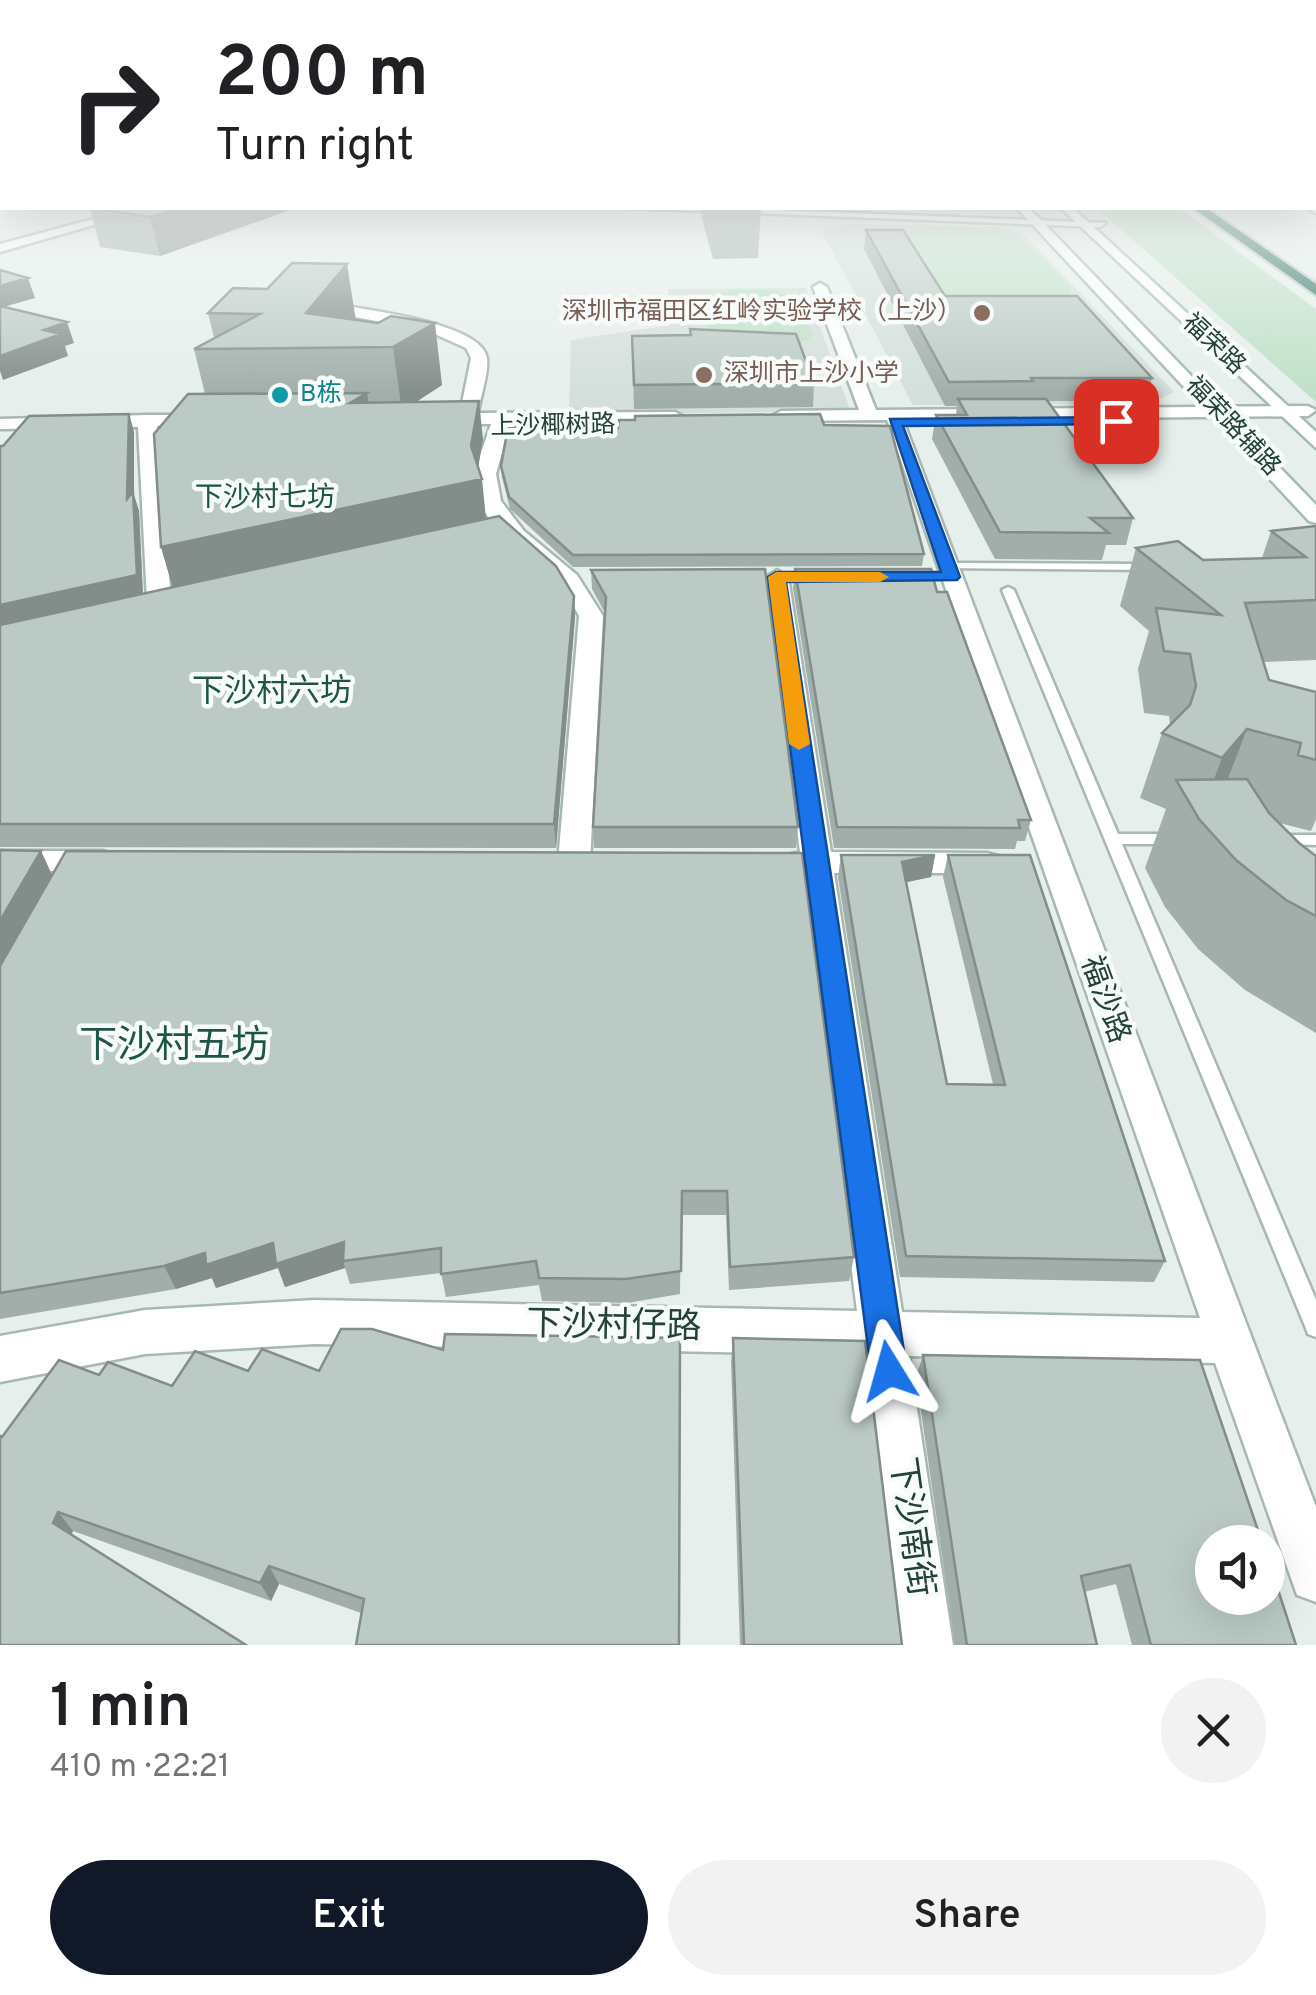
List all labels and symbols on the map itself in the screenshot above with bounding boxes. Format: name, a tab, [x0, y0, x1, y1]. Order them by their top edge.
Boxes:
place label: 深圳市福田区红岭实验学校（上沙）	[562, 297, 962, 329]
marker: 深圳市福田区红岭实验学校（上沙）	[971, 302, 993, 324]
street label: 福荣路	[1175, 308, 1251, 382]
place label: 深圳市上沙小学	[724, 359, 899, 391]
marker: 深圳市上沙小学	[693, 364, 715, 386]
street label: 福荣路辅路	[1178, 370, 1286, 484]
place label: B栋	[300, 379, 341, 411]
pin	[1074, 379, 1159, 464]
marker: B栋	[269, 384, 291, 406]
street label: 上沙椰树路	[490, 410, 616, 444]
district label: 下沙村七坊	[195, 481, 335, 517]
district label: 下沙村六坊	[192, 673, 352, 713]
street label: 福沙路	[1071, 951, 1137, 1049]
district label: 下沙村五坊	[79, 1023, 269, 1072]
street label: 下沙村仔路	[526, 1303, 702, 1351]
position arrow	[837, 1319, 941, 1423]
street label: 下沙南街	[878, 1455, 942, 1599]

